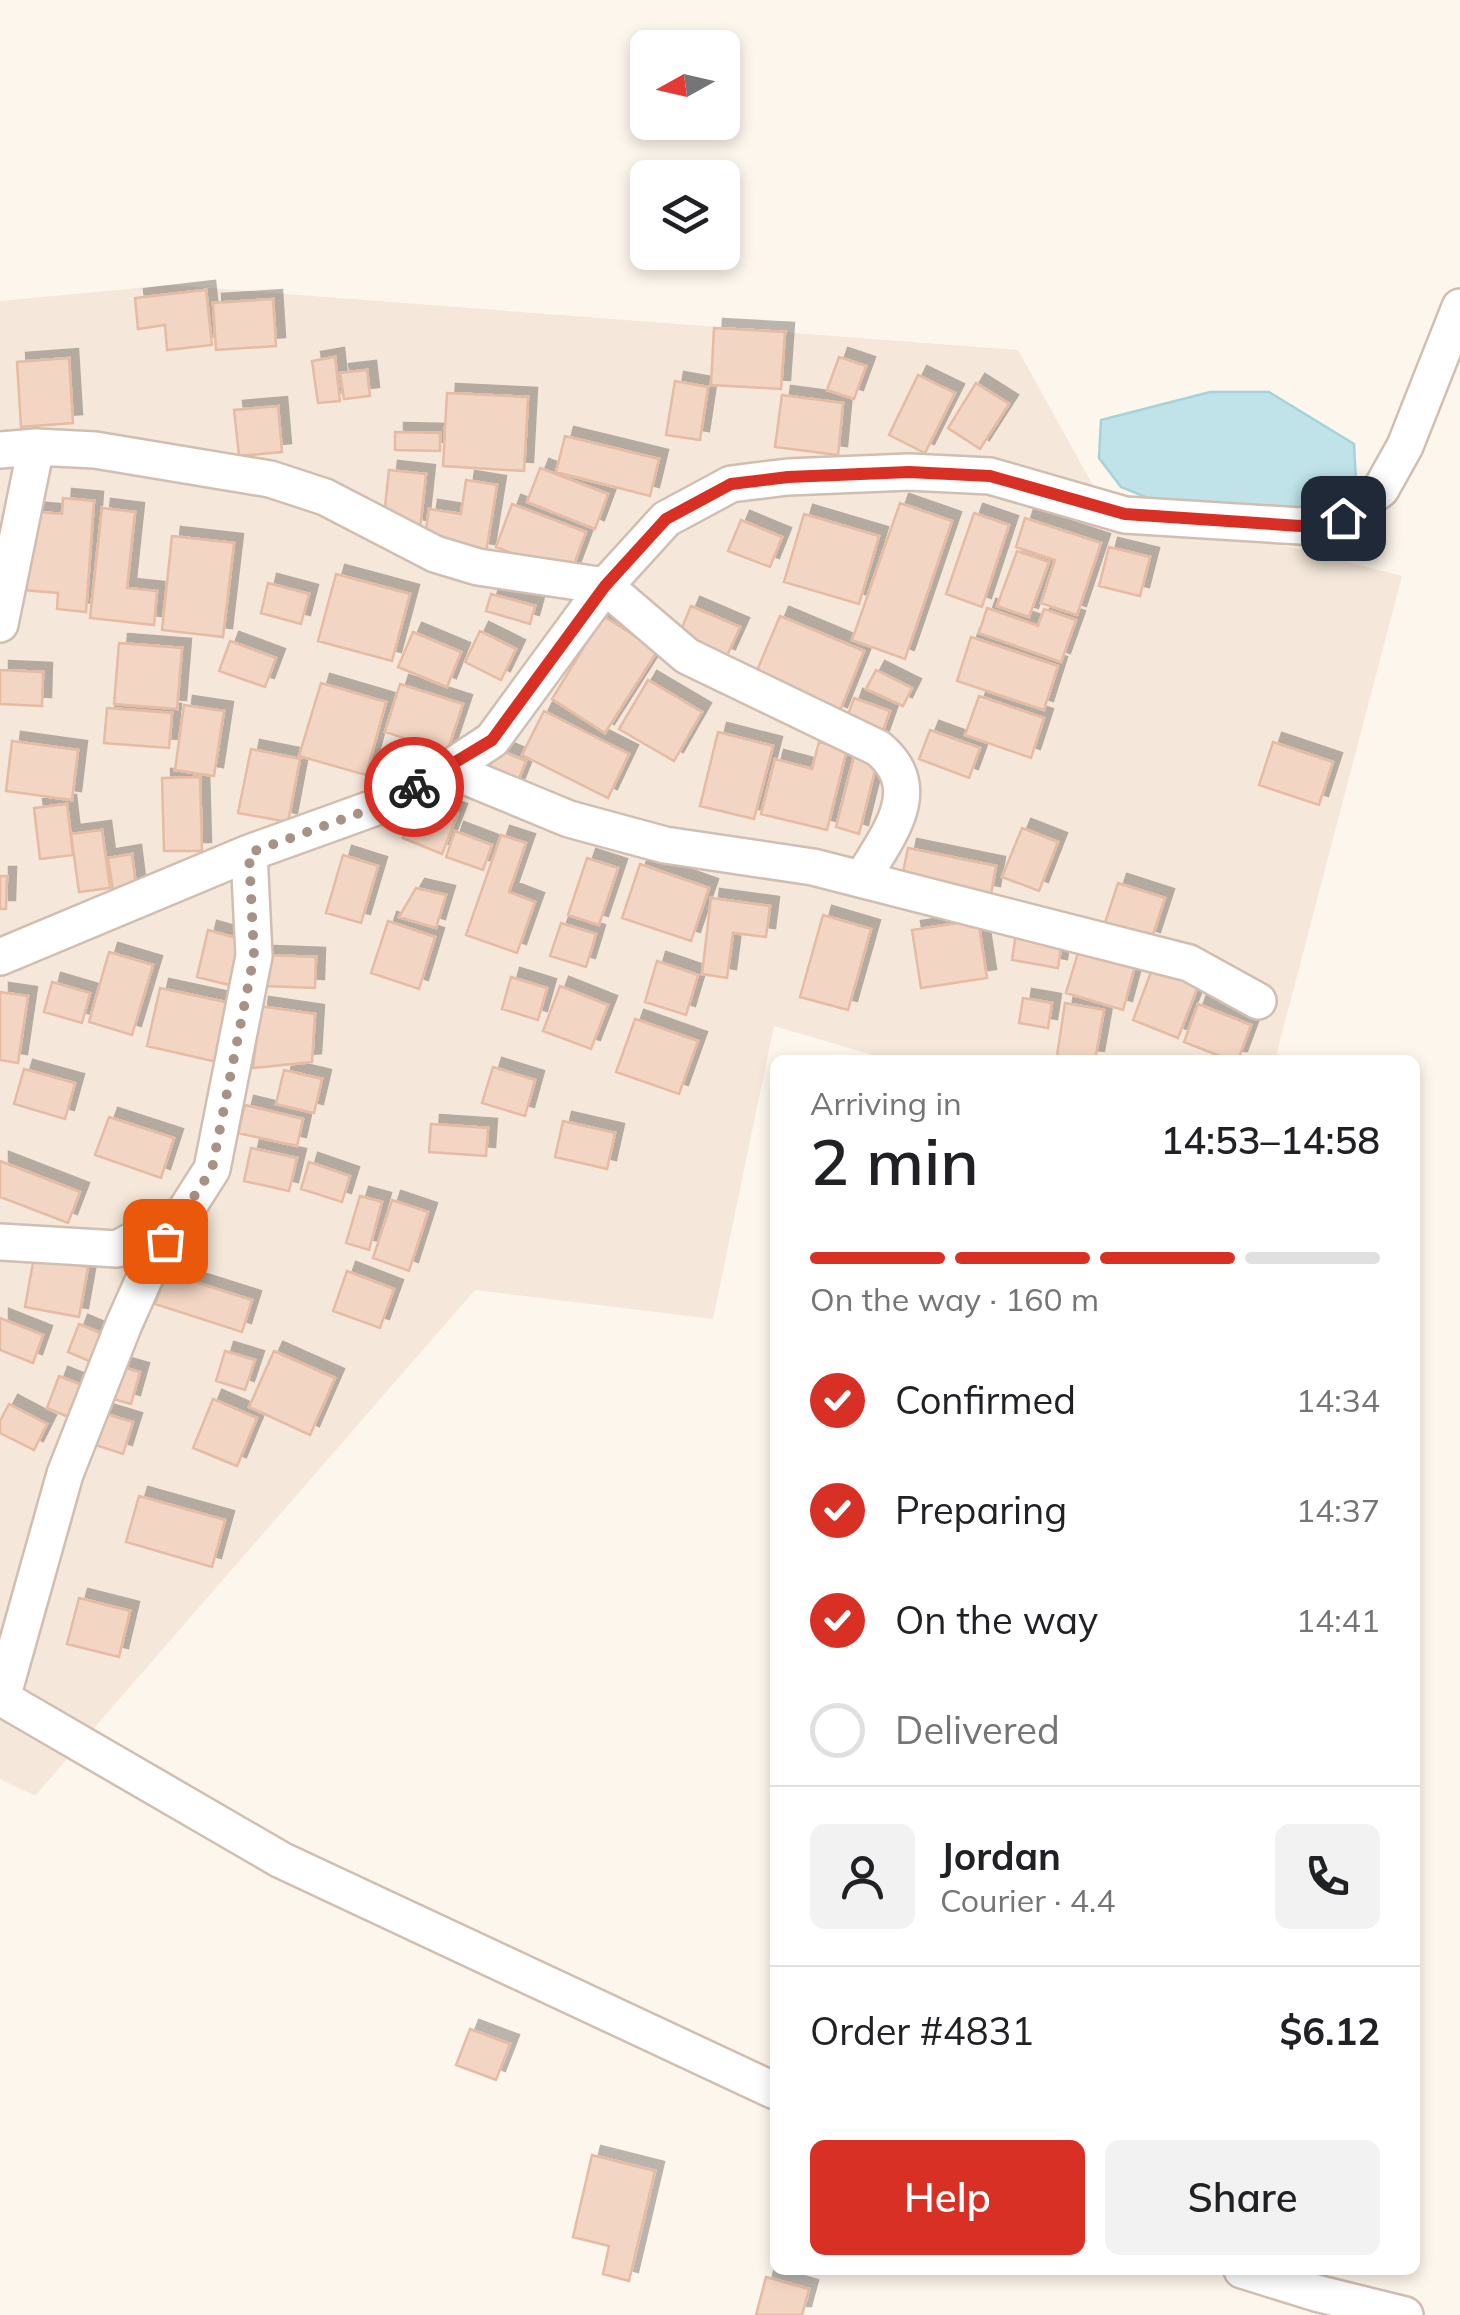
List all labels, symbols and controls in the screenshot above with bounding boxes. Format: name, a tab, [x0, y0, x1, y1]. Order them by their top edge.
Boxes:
north arrow	[630, 30, 740, 140]
map controls	[630, 30, 740, 270]
button: layers	[630, 160, 740, 270]
pin	[1301, 476, 1386, 561]
icon: home	[1316, 491, 1371, 546]
courier	[364, 737, 464, 837]
icon: bike	[387, 760, 442, 815]
text: Arriving in	[810, 1083, 962, 1123]
text: 14:53–14:58	[1160, 1116, 1380, 1164]
text: 2 min	[810, 1120, 979, 1201]
pin	[123, 1199, 208, 1284]
icon: bag	[138, 1214, 193, 1269]
text: On the way · 160 m	[810, 1279, 1099, 1319]
icon: check	[810, 1373, 865, 1428]
text: Confirmed	[895, 1376, 1076, 1424]
text: 14:34	[1296, 1380, 1380, 1420]
icon: check	[810, 1483, 865, 1538]
text: Preparing	[895, 1486, 1067, 1534]
text: 14:37	[1296, 1490, 1380, 1530]
icon: check	[810, 1593, 865, 1648]
text: On the way	[895, 1596, 1098, 1644]
text: 14:41	[1296, 1600, 1380, 1640]
text: Delivered	[895, 1706, 1060, 1754]
button: person	[810, 1824, 915, 1929]
button: phone	[1275, 1824, 1380, 1929]
text: Jordan	[940, 1832, 1061, 1880]
text: Courier · 4.4	[940, 1880, 1116, 1920]
text: Order #4831	[810, 2007, 1034, 2055]
text: $6.12	[1279, 2007, 1380, 2055]
button: Help	[810, 2140, 1085, 2255]
button: Share	[1105, 2140, 1380, 2255]

